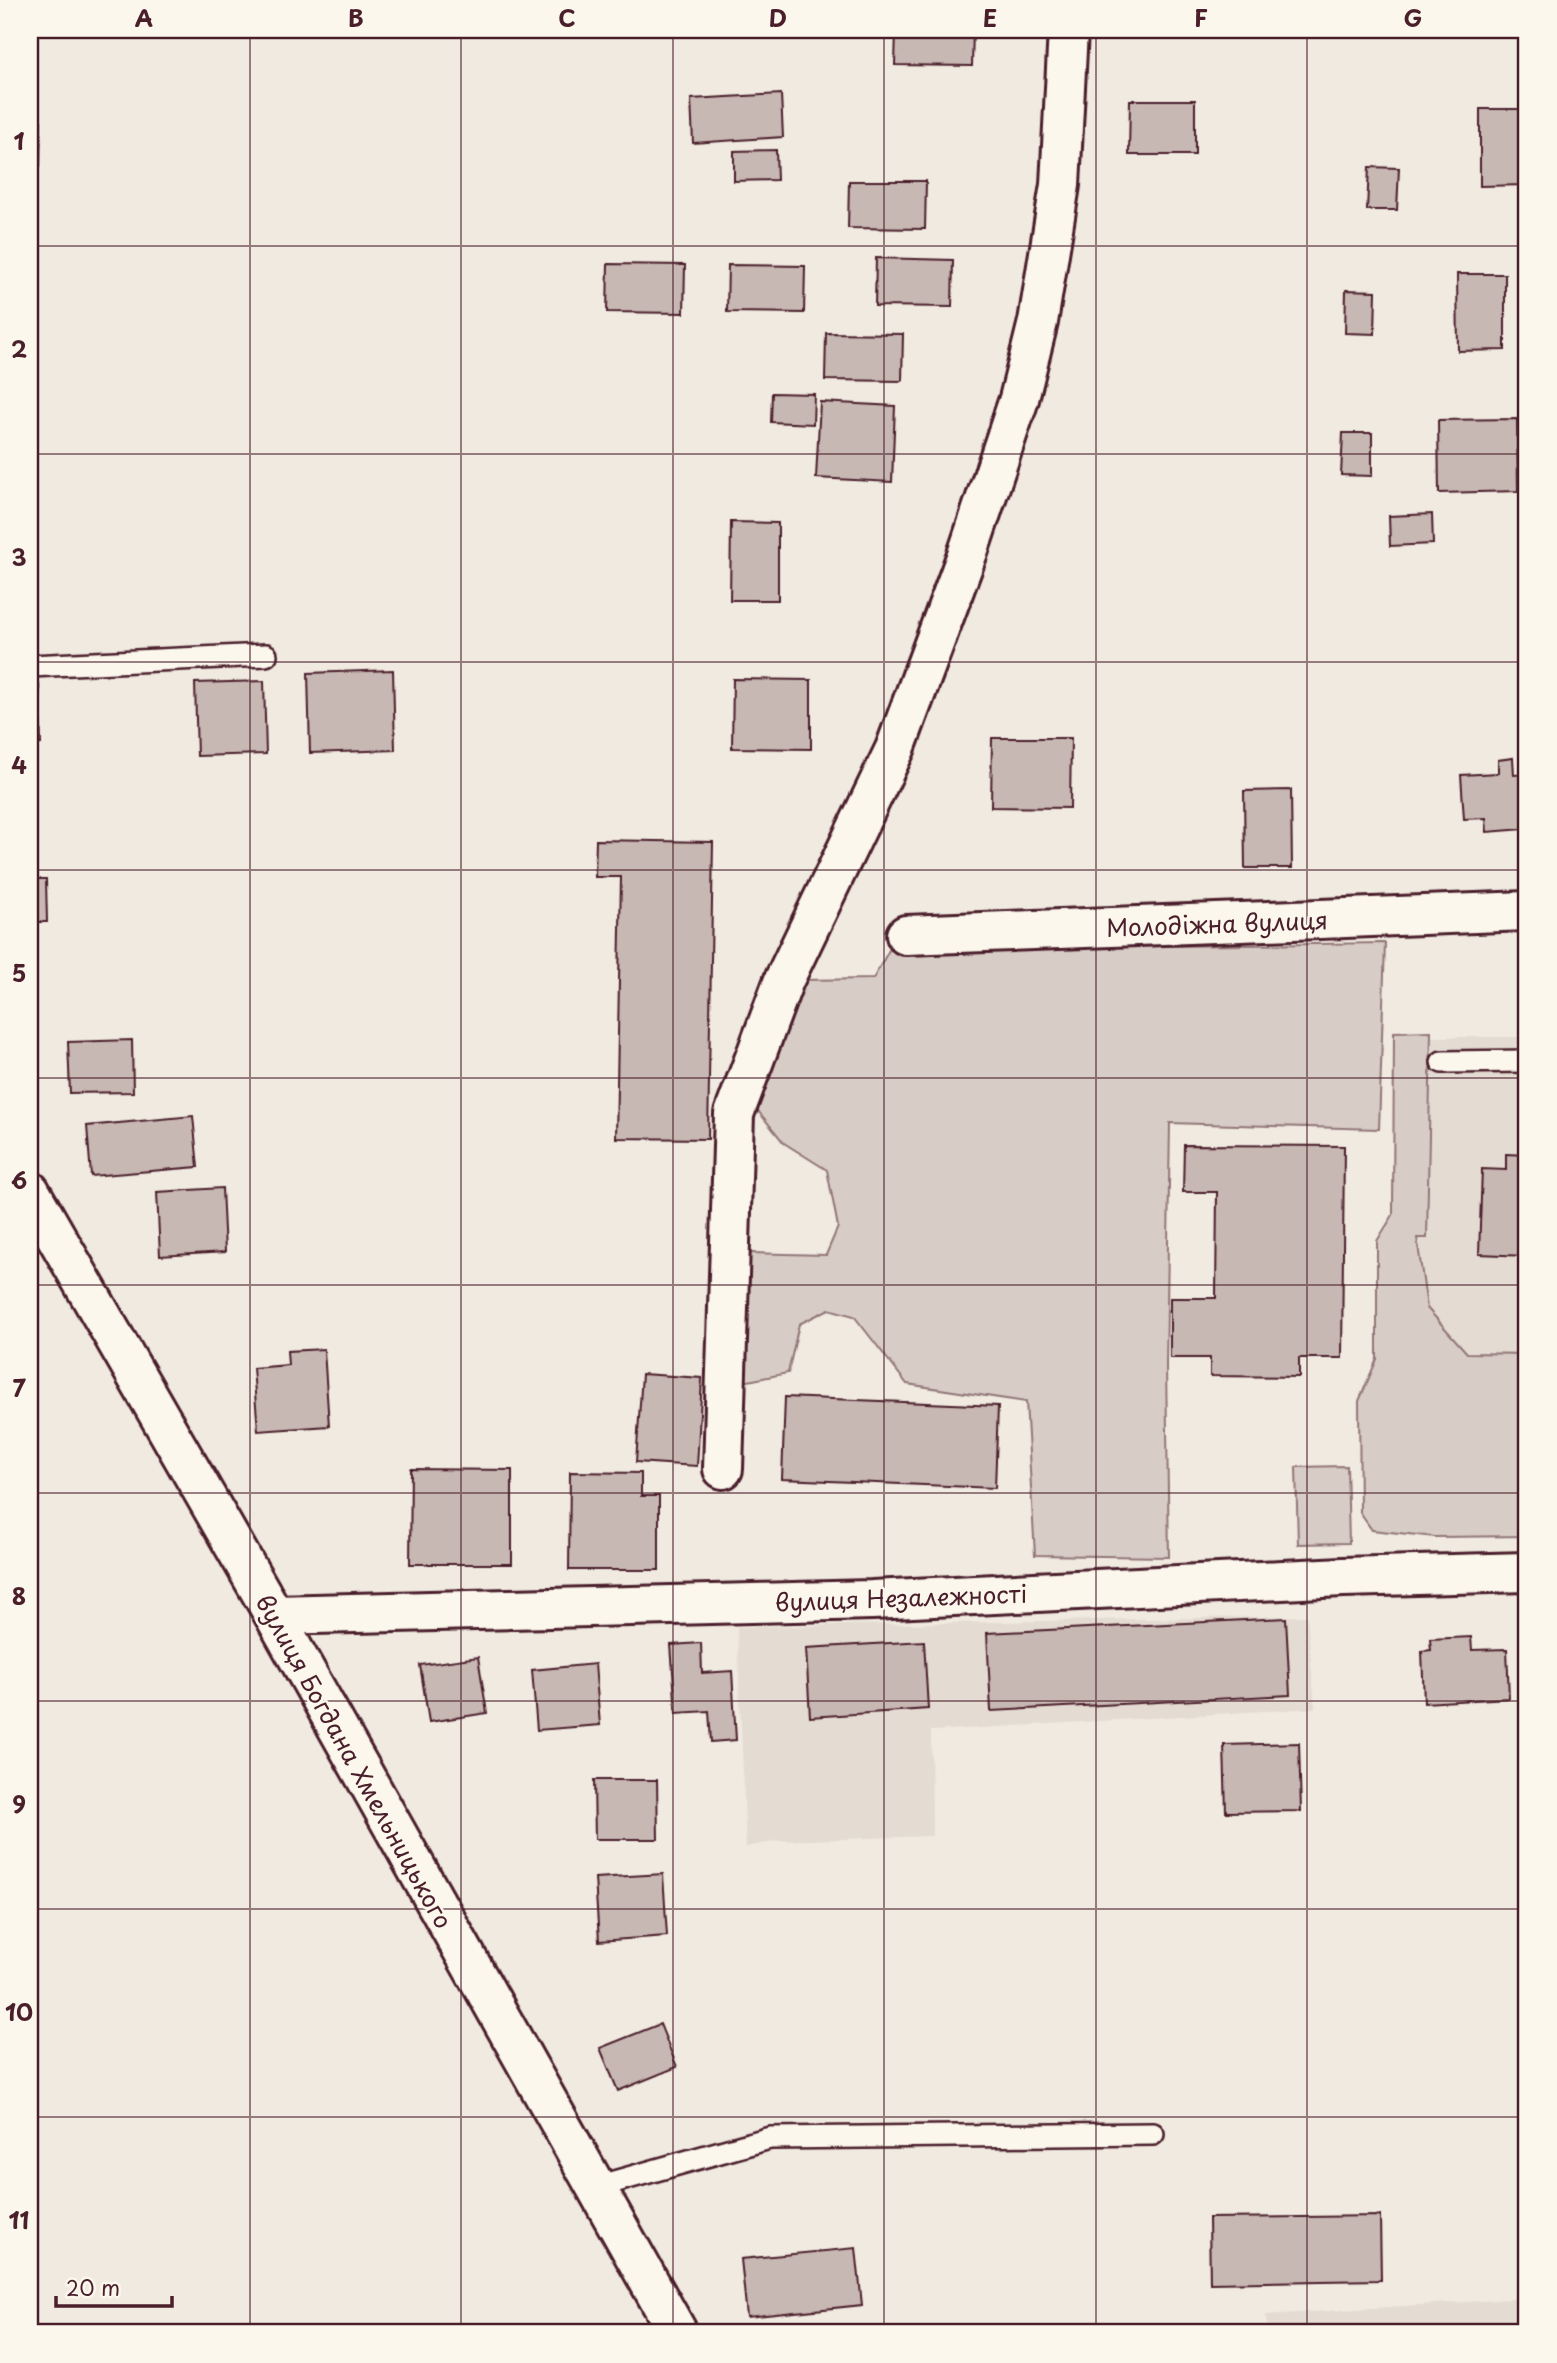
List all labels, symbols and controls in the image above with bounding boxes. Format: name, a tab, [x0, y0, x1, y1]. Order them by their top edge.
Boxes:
text: A	[135, 0, 153, 35]
text: B	[348, 0, 364, 35]
text: C	[558, 0, 576, 35]
text: D	[769, 0, 787, 35]
text: E	[983, 0, 997, 35]
text: F	[1194, 0, 1208, 35]
text: G	[1404, 0, 1422, 35]
text: 1	[14, 123, 25, 158]
text: 2	[11, 331, 27, 366]
text: 3	[11, 539, 27, 574]
text: 4	[11, 747, 27, 782]
street label: Молодіжна вулиця	[1105, 901, 1329, 945]
text: 5	[12, 955, 26, 990]
text: 6	[11, 1162, 27, 1197]
text: 7	[12, 1370, 26, 1405]
street label: вулиця Незалежності	[774, 1575, 1028, 1619]
text: 8	[12, 1578, 26, 1613]
street label: вулиця Богдана Хмельницького	[248, 1587, 462, 1935]
text: 9	[12, 1786, 26, 1821]
text: 10	[5, 1994, 33, 2029]
text: 11	[9, 2202, 30, 2237]
scale bar	[56, 2265, 172, 2309]
text: 20 m	[66, 2271, 120, 2303]

